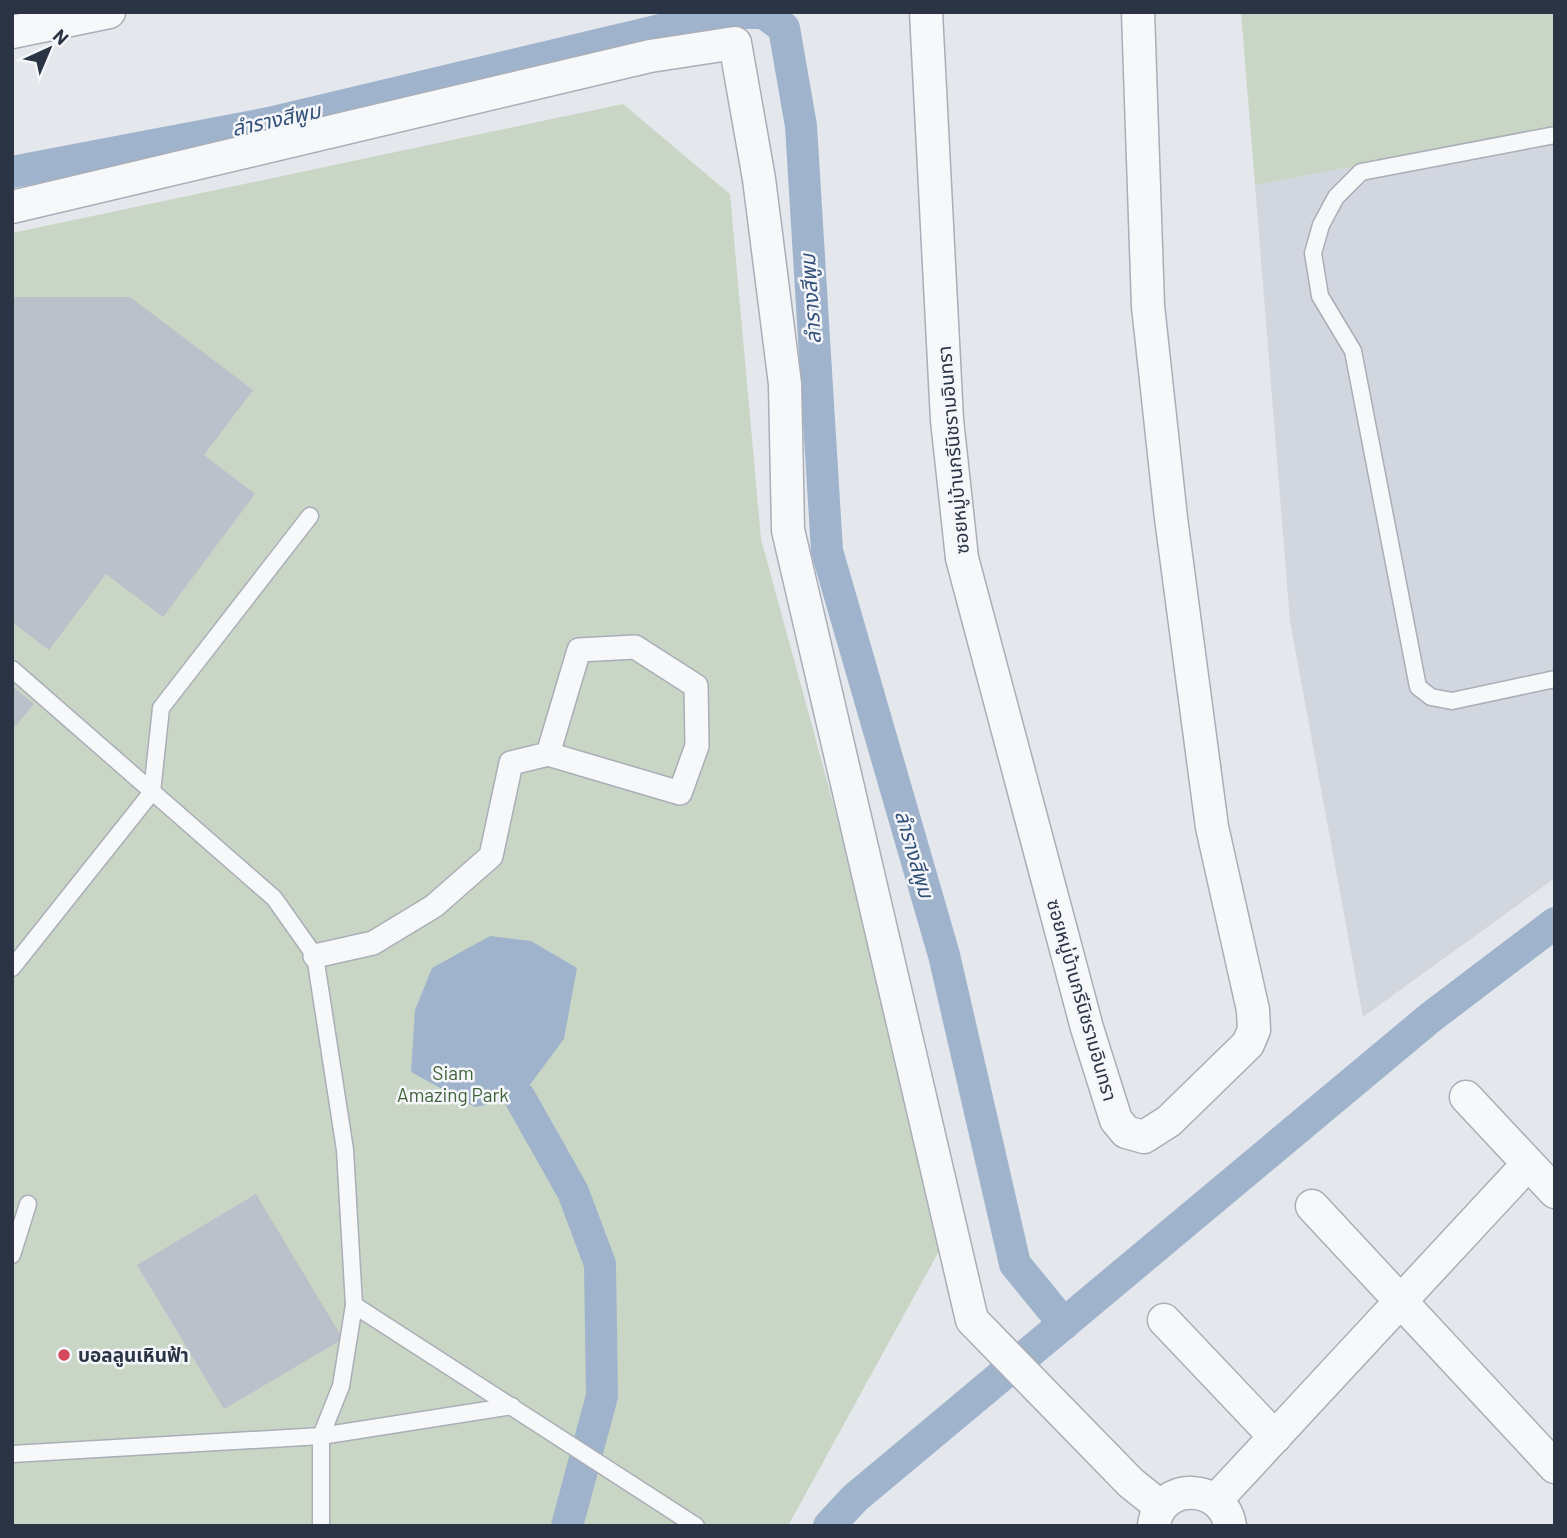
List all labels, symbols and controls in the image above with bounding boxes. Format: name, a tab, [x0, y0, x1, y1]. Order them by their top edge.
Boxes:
north arrow	[14, 14, 84, 84]
text: N	[49, 24, 74, 49]
water label: ลำรางสีพูม	[229, 97, 325, 142]
water label: ลำรางสีพูม	[794, 251, 827, 345]
street label: ซอยหมู่บ้านกรีนิชรามอินทรา	[932, 345, 975, 555]
water label: ลำรางสีพูม	[889, 807, 940, 903]
street label: ซอยหมู่บ้านกรีนิชรามอินทรา	[1041, 896, 1122, 1104]
park label: Siam Amazing Park	[397, 1061, 509, 1106]
place label: บอลลูนเหินฟ้า	[78, 1343, 189, 1367]
marker: บอลลูนเหินฟ้า	[56, 1347, 72, 1363]

